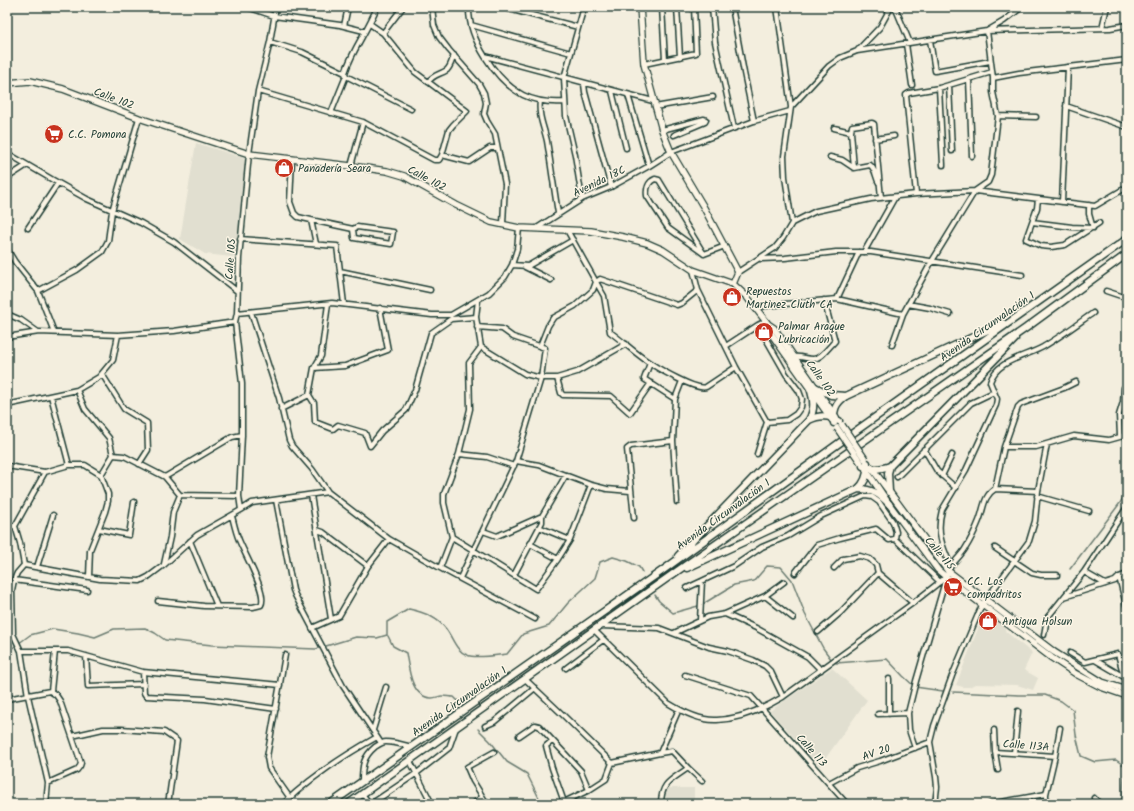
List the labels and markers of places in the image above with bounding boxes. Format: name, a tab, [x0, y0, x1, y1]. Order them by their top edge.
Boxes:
supermarket icon: C.C. Pomona	[43, 123, 65, 145]
place label: C.C. Pomona	[68, 126, 127, 144]
shop icon: Panadería Seara	[273, 157, 295, 179]
place label: Panadería Seara	[298, 160, 371, 178]
place label: Repuestos Martinez Cluth CA	[746, 283, 833, 314]
shop icon: Repuestos Martinez Cluth CA	[721, 286, 743, 308]
place label: Palmar Araque Lubricación	[778, 318, 845, 349]
shop icon: Palmar Araque Lubricación	[753, 321, 775, 343]
place label: CC. Los compadritos	[967, 573, 1022, 604]
supermarket icon: CC. Los compadritos	[942, 576, 964, 598]
shop icon: Antigua Holsun	[977, 610, 999, 632]
place label: Antigua Holsun	[1002, 613, 1073, 631]

